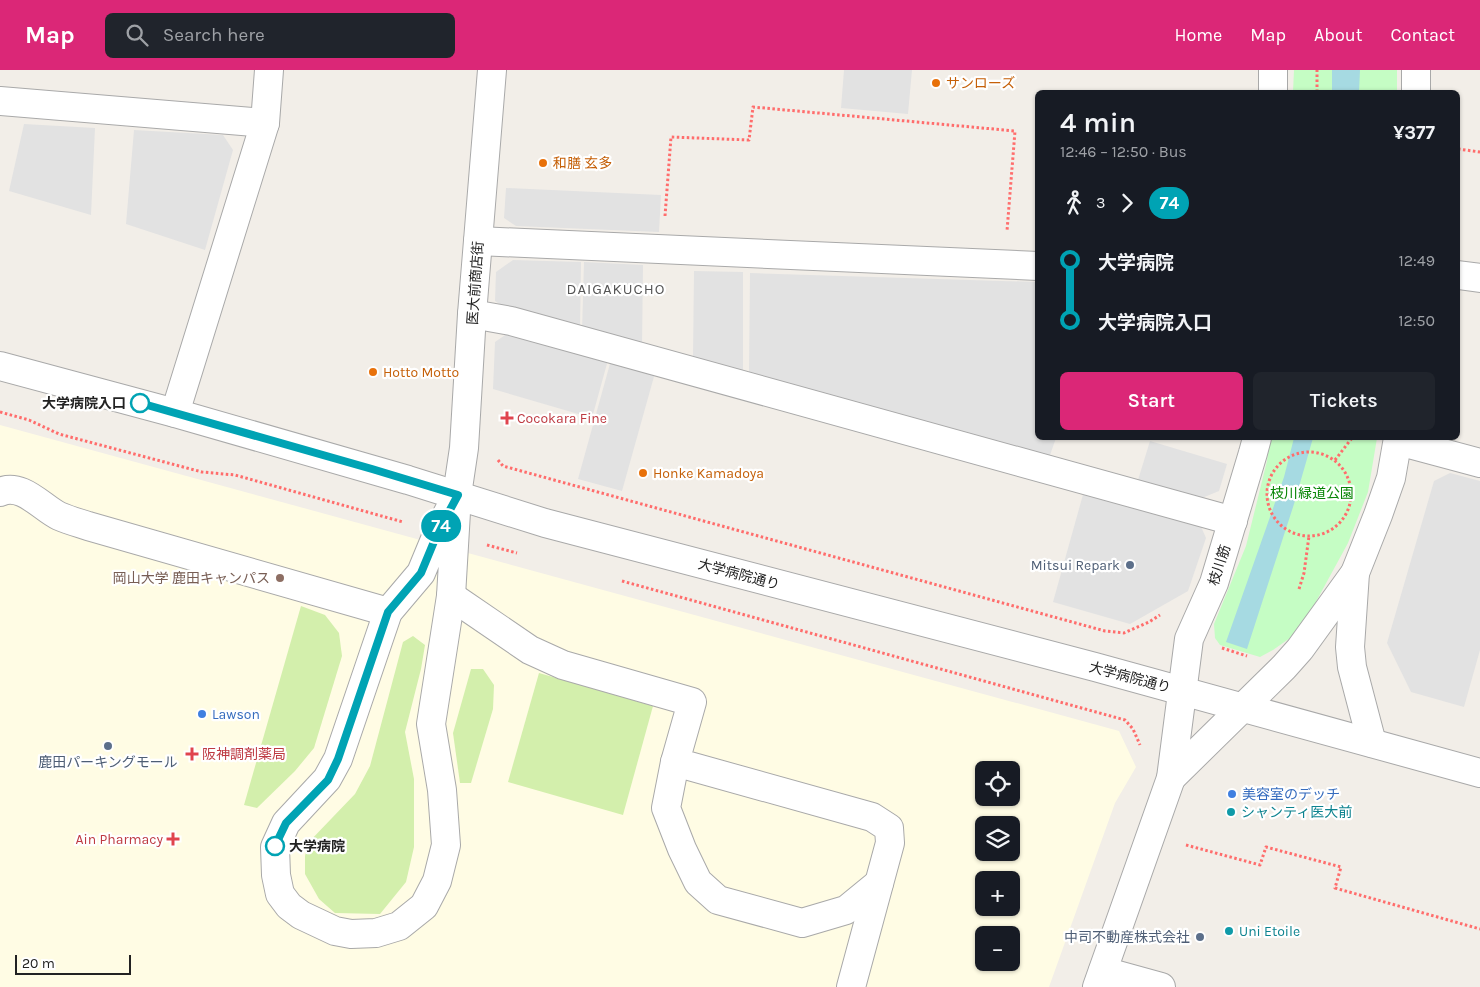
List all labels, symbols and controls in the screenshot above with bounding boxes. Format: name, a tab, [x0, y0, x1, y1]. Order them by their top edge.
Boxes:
search box	[105, 13, 455, 58]
text: Map	[25, 21, 75, 49]
icon: search	[123, 21, 151, 49]
text: Search here	[163, 24, 265, 46]
text: Home	[1174, 24, 1222, 46]
text: Map	[1250, 24, 1286, 46]
text: About	[1314, 24, 1363, 46]
text: Contact	[1391, 24, 1455, 46]
place label: サンローズ	[946, 75, 1015, 92]
marker: サンローズ	[930, 77, 942, 89]
text: 4 min	[1060, 106, 1136, 139]
text: ¥377	[1393, 122, 1435, 144]
text: 12:46 – 12:50 · Bus	[1060, 142, 1187, 161]
place label: 和膳 玄多	[553, 155, 612, 172]
marker: 和膳 玄多	[537, 157, 549, 169]
icon: walk	[1060, 189, 1088, 217]
icon: forward	[1113, 189, 1141, 217]
text: 74	[1159, 192, 1179, 214]
text: 3	[1096, 193, 1105, 212]
street label: 医大前商店街	[464, 241, 487, 326]
text: 12:49	[1399, 251, 1435, 270]
text: 大学病院	[1098, 252, 1174, 274]
district label: DAIGAKUCHO	[567, 280, 665, 298]
text: 12:50	[1398, 311, 1435, 330]
text: 大学病院入口	[1098, 312, 1212, 334]
place label: Hotto Motto	[383, 364, 459, 381]
marker: Hotto Motto	[367, 366, 379, 378]
button: Start	[1060, 372, 1243, 430]
button: Tickets	[1253, 372, 1435, 430]
marker: 大学病院入口	[130, 393, 150, 413]
place label: 大学病院入口	[42, 395, 126, 412]
place label: Cocokara Fine	[517, 410, 607, 427]
marker: Cocokara Fine	[501, 412, 513, 424]
place label: Honke Kamadoya	[653, 465, 764, 482]
marker: Honke Kamadoya	[637, 467, 649, 479]
park label: 枝川緑道公園	[1270, 485, 1354, 502]
line badge: 74	[418, 510, 464, 542]
text: 74	[431, 515, 451, 537]
street label: 枝川筋	[1205, 543, 1234, 588]
street label: 大学病院通り	[696, 555, 782, 594]
place label: Mitsui Repark	[1031, 557, 1120, 574]
marker: Mitsui Repark	[1124, 559, 1136, 571]
place label: 岡山大学 鹿田キャンパス	[113, 570, 270, 587]
marker: 岡山大学 鹿田キャンパス	[274, 572, 286, 584]
street label: 大学病院通り	[1087, 658, 1173, 697]
place label: Lawson	[212, 706, 260, 723]
marker: Lawson	[196, 708, 208, 720]
marker: 鹿田パーキングモール	[102, 740, 114, 752]
place label: 阪神調剤薬局	[202, 746, 286, 763]
marker: 阪神調剤薬局	[186, 748, 198, 760]
place label: 鹿田パーキングモール	[38, 754, 178, 771]
map controls	[975, 761, 1020, 971]
button: locate	[975, 761, 1020, 806]
place label: 美容室のデッチ	[1242, 786, 1340, 803]
marker: 美容室のデッチ	[1226, 788, 1238, 800]
place label: シャンティ医大前	[1241, 804, 1352, 821]
marker: シャンティ医大前	[1225, 806, 1237, 818]
button: layers	[975, 816, 1020, 861]
place label: Ain Pharmacy	[76, 831, 163, 848]
marker: Ain Pharmacy	[167, 833, 179, 845]
marker: 大学病院	[265, 836, 285, 856]
place label: 大学病院	[289, 838, 345, 855]
button: +	[975, 871, 1020, 916]
place label: Uni Etoile	[1239, 923, 1300, 940]
marker: Uni Etoile	[1223, 925, 1235, 937]
button: −	[975, 926, 1020, 971]
place label: 中司不動産株式会社	[1064, 929, 1190, 946]
marker: 中司不動産株式会社	[1194, 931, 1206, 943]
scale bar	[15, 952, 131, 975]
text: 20 m	[22, 955, 55, 972]

